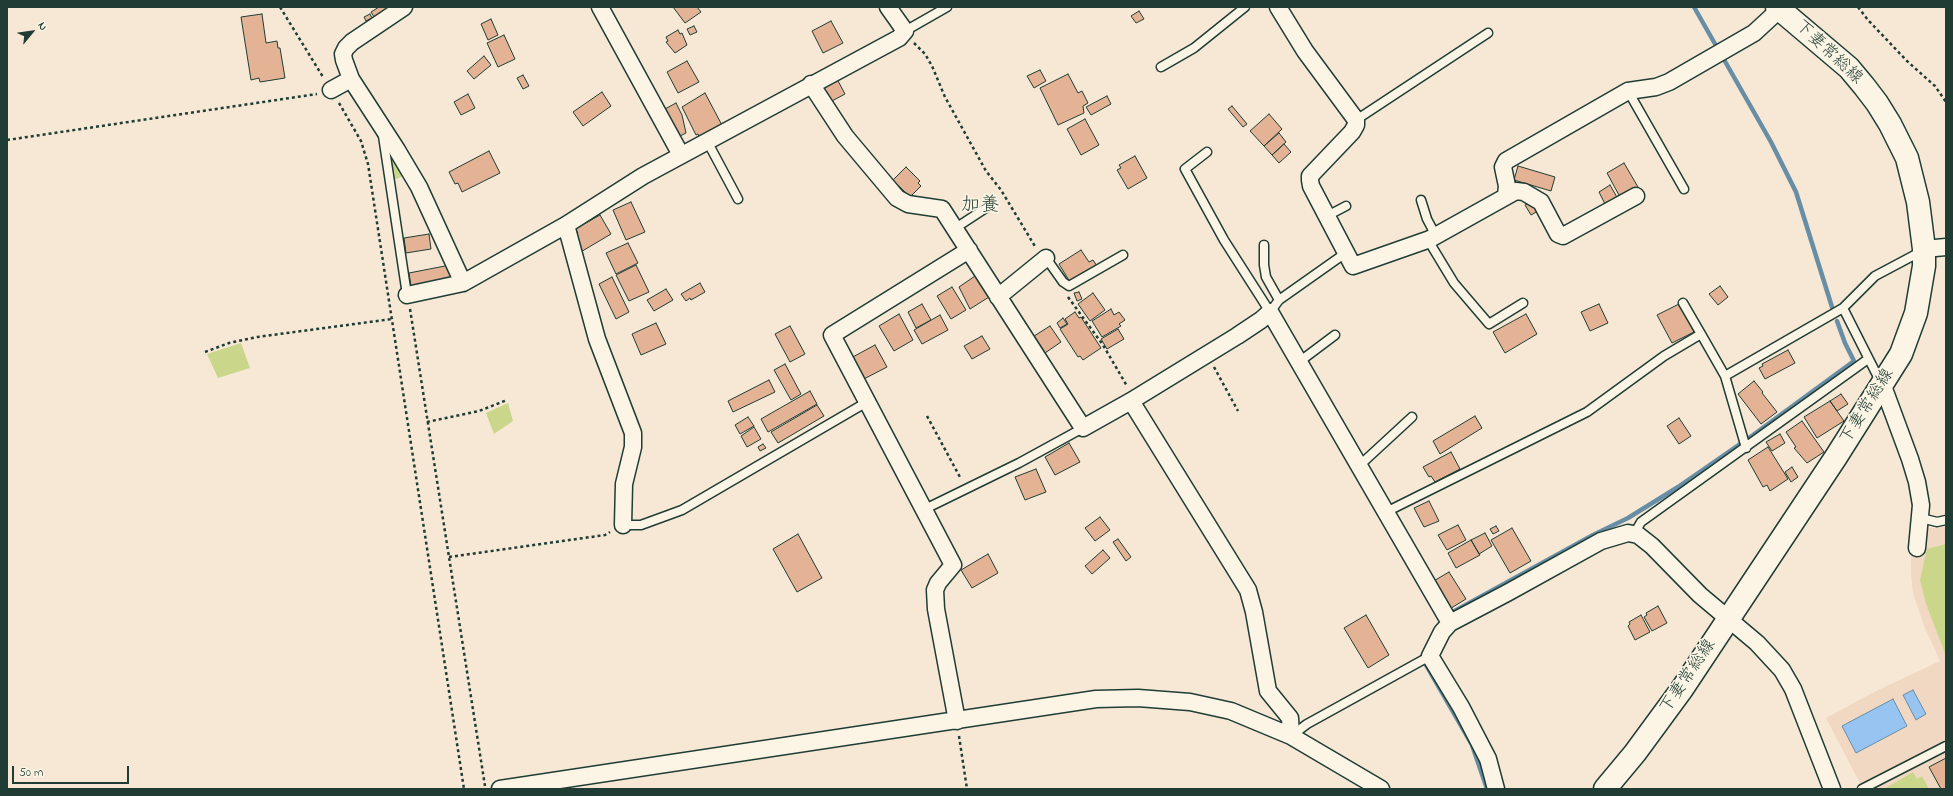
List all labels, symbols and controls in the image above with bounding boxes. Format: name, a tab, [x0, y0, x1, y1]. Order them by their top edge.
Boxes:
north arrow	[12, 12, 52, 52]
street label: 下妻常総線	[1790, 17, 1866, 89]
text: N	[34, 19, 51, 33]
district label: 加養	[961, 196, 999, 218]
street label: 下妻常総線	[1837, 366, 1899, 448]
street label: 下妻常総線	[1657, 636, 1721, 718]
scale bar	[14, 758, 131, 784]
text: 50 m	[19, 764, 43, 782]

